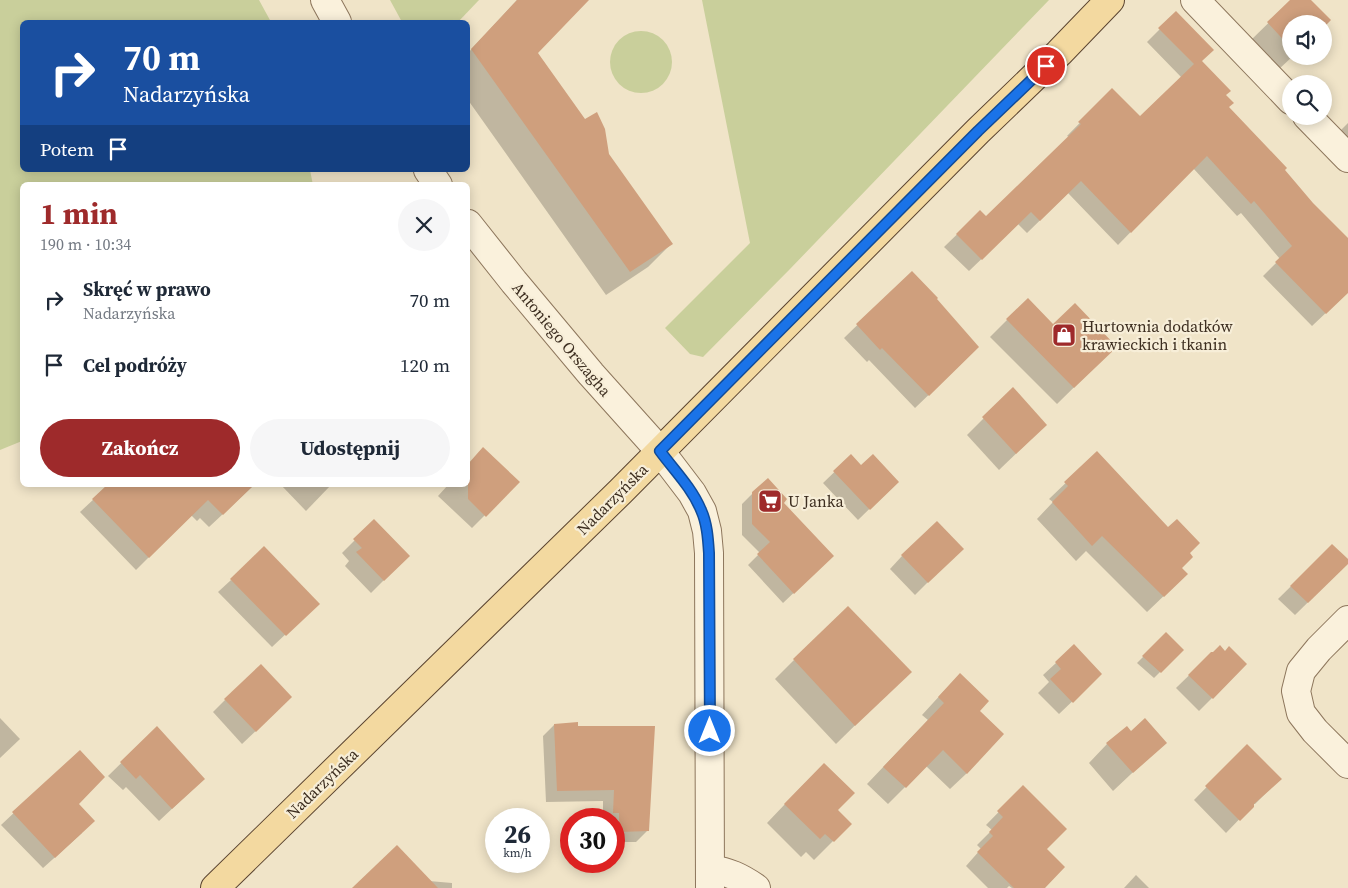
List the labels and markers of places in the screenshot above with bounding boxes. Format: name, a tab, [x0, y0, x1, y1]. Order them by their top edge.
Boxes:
pin	[1025, 45, 1067, 87]
place label: Hurtownia dodatków krawieckich i tkanin	[1082, 315, 1234, 355]
shop icon: Hurtownia dodatków krawieckich i tkanin	[1051, 322, 1077, 348]
supermarket icon: U Janka	[757, 488, 783, 514]
place label: U Janka	[788, 490, 844, 512]

